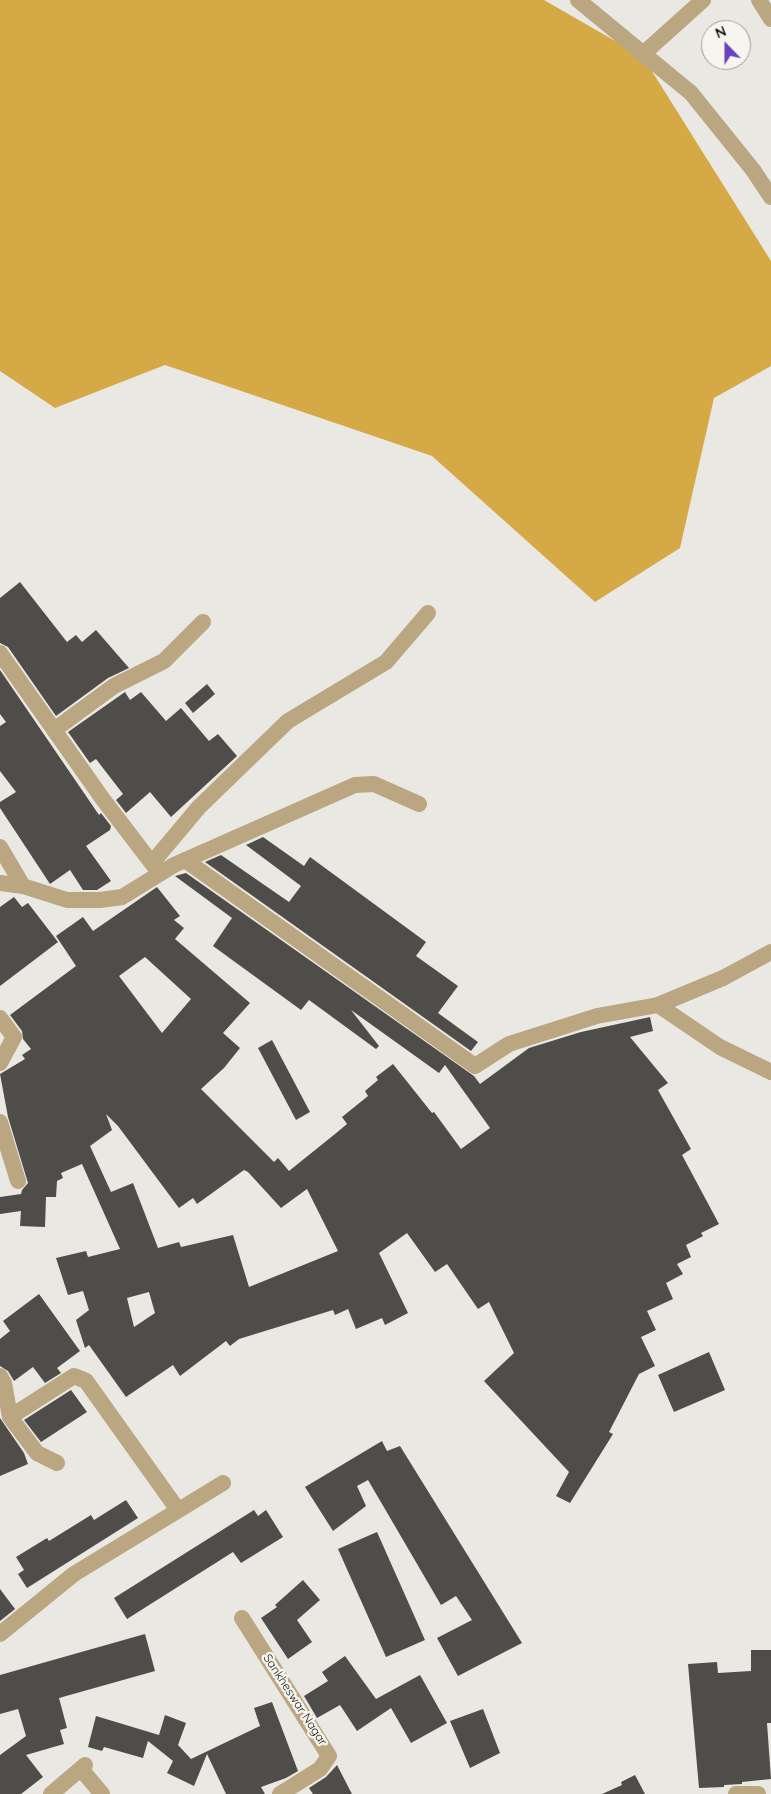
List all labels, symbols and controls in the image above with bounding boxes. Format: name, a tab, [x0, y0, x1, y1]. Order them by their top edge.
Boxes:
north arrow	[701, 20, 751, 70]
text: N	[713, 22, 729, 42]
street label: Sankheswar Nagar	[260, 1652, 330, 1748]

